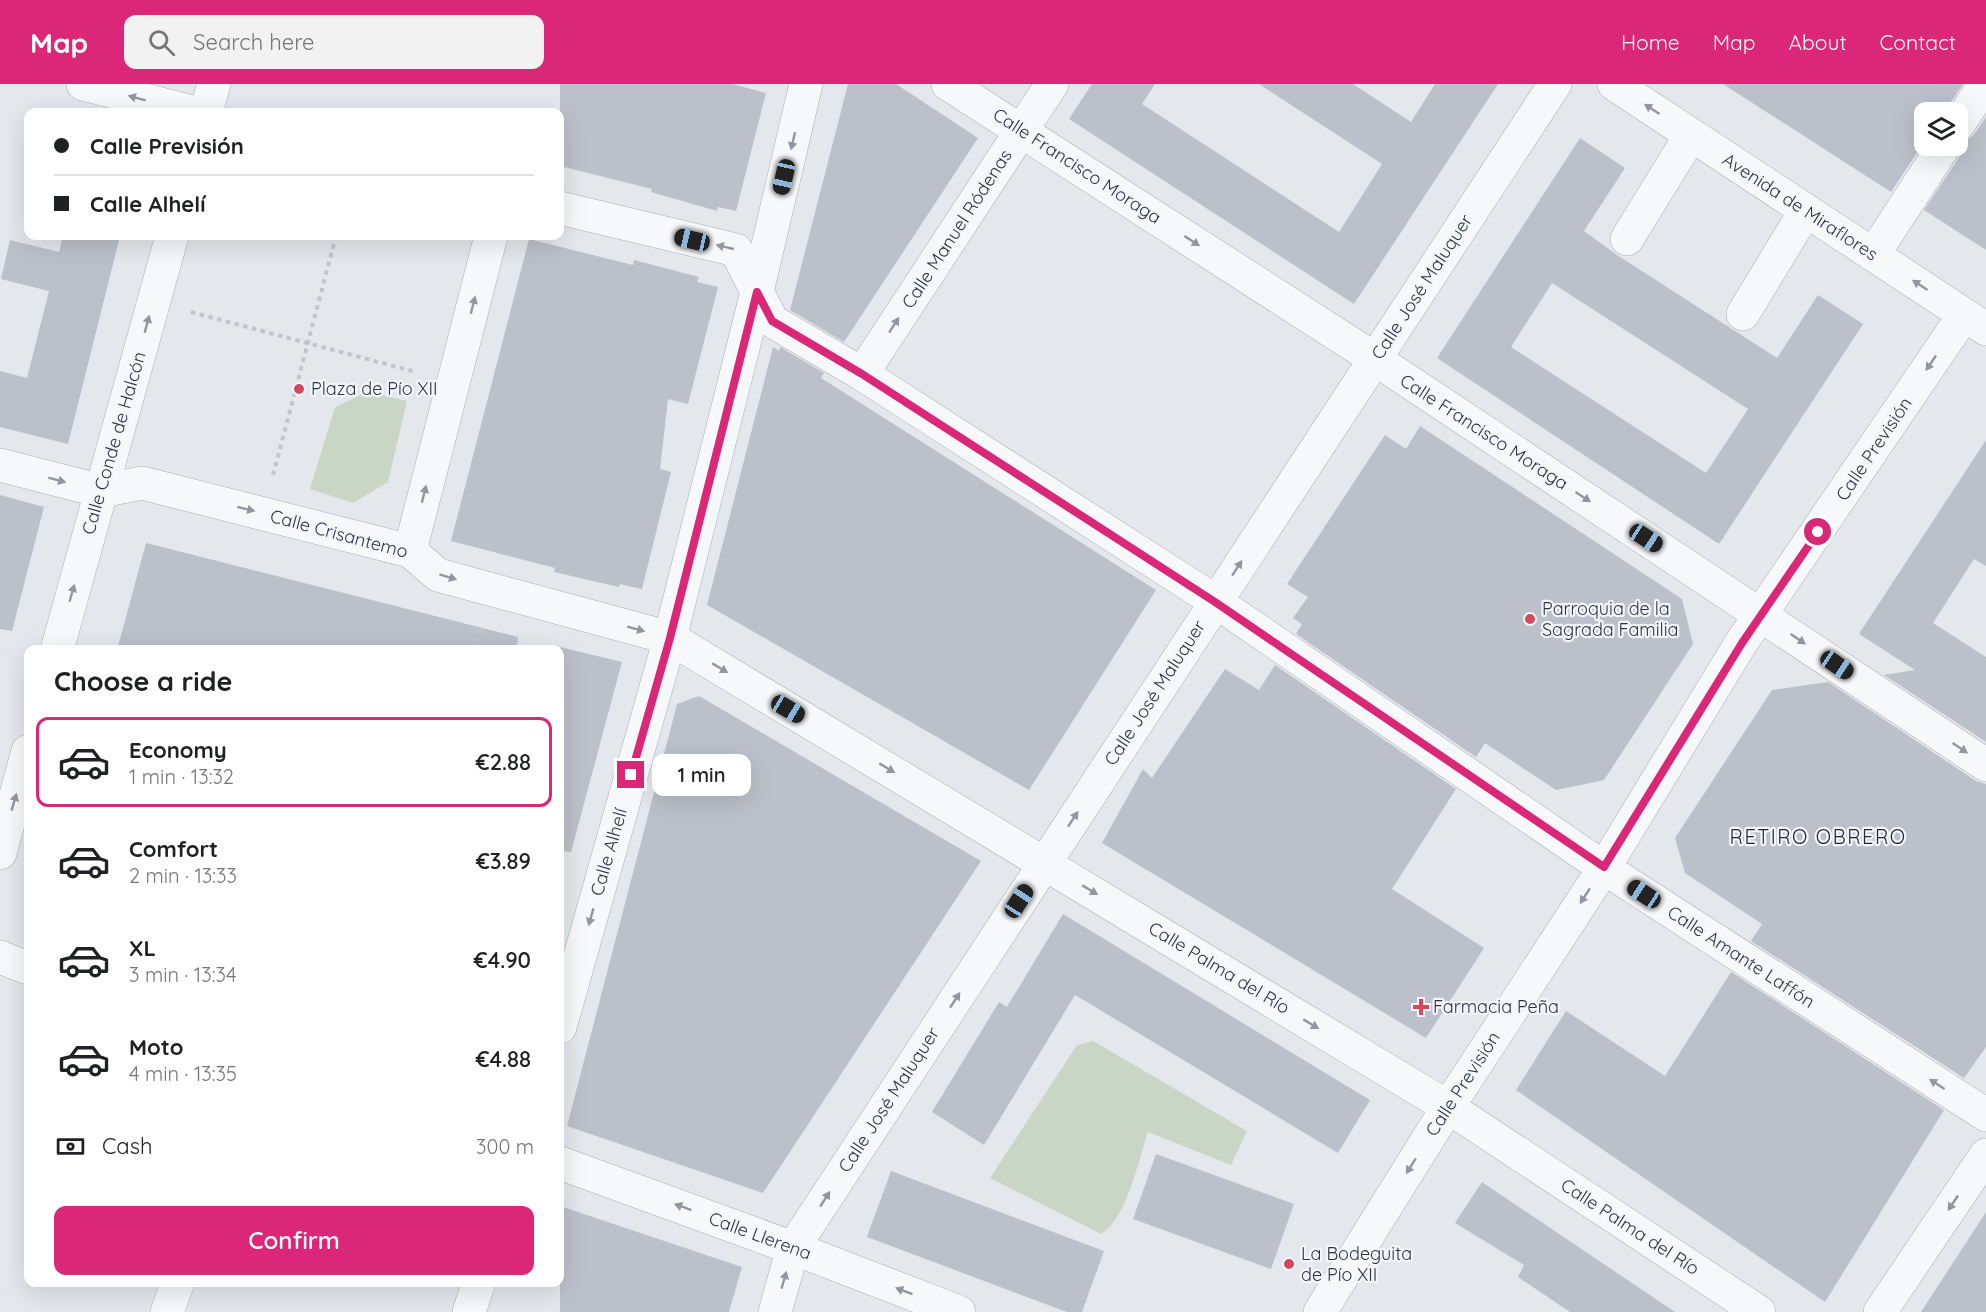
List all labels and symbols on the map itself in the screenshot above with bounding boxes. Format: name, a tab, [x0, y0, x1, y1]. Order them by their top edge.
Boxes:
one-way arrow	[128, 93, 146, 103]
street label: Calle Francisco Moraga	[989, 103, 1166, 229]
one-way arrow	[1644, 103, 1660, 115]
one-way arrow	[787, 132, 797, 150]
street label: Calle Manuel Ródenas	[896, 145, 1017, 313]
street label: Avenida de Miraflores	[1718, 148, 1882, 265]
car	[771, 157, 797, 197]
street label: Calle José Maluquer	[1366, 210, 1477, 364]
car	[672, 227, 712, 253]
one-way arrow	[1183, 235, 1200, 246]
one-way arrow	[716, 242, 734, 252]
one-way arrow	[1911, 280, 1928, 291]
one-way arrow	[468, 296, 478, 315]
one-way arrow	[143, 315, 152, 333]
one-way arrow	[888, 317, 899, 333]
street label: Calle Conde de Halcón	[76, 349, 151, 537]
one-way arrow	[1925, 355, 1937, 371]
street label: Calle Francisco Moraga	[1396, 369, 1573, 495]
place label: Plaza de Pío XII	[311, 377, 438, 400]
marker: Plaza de Pío XII	[292, 382, 306, 396]
street label: Calle Previsión	[1830, 392, 1917, 505]
one-way arrow	[48, 476, 66, 485]
one-way arrow	[420, 485, 430, 503]
one-way arrow	[1575, 491, 1591, 502]
street label: Calle Crisantemo	[268, 504, 411, 563]
one-way arrow	[237, 505, 255, 514]
route start	[1804, 518, 1831, 545]
car	[1626, 521, 1666, 555]
one-way arrow	[1231, 560, 1242, 576]
one-way arrow	[439, 573, 457, 582]
one-way arrow	[68, 584, 78, 602]
place label: Parroquia de la Sagrada Familia	[1542, 597, 1679, 641]
marker: Parroquia de la Sagrada Familia	[1523, 612, 1537, 626]
street label: Calle José Maluquer	[1099, 616, 1210, 770]
one-way arrow	[627, 624, 645, 634]
one-way arrow	[1790, 633, 1806, 645]
car	[1817, 647, 1857, 683]
one-way arrow	[712, 663, 729, 673]
car	[768, 692, 808, 726]
one-way arrow	[1952, 742, 1968, 754]
callout: 1 min	[652, 754, 751, 796]
route end	[617, 761, 644, 788]
one-way arrow	[879, 763, 895, 774]
one-way arrow	[10, 793, 19, 811]
street label: Calle Alhelí	[585, 805, 632, 898]
one-way arrow	[1067, 811, 1078, 827]
district label: RETIRO OBRERO	[1730, 824, 1906, 849]
car	[1624, 877, 1664, 911]
car	[1002, 881, 1036, 921]
one-way arrow	[1082, 885, 1098, 896]
one-way arrow	[1579, 888, 1591, 904]
street label: Calle Amante Laffón	[1663, 900, 1819, 1013]
one-way arrow	[586, 908, 595, 926]
street label: Calle Palma del Río	[1144, 916, 1294, 1019]
one-way arrow	[949, 992, 960, 1008]
place label: Farmacia Peña	[1433, 995, 1559, 1018]
marker: Farmacia Peña	[1414, 1000, 1428, 1014]
one-way arrow	[1303, 1018, 1319, 1029]
street label: Calle José Maluquer	[833, 1023, 944, 1177]
street label: Calle Previsión	[1420, 1027, 1505, 1140]
one-way arrow	[1929, 1078, 1945, 1089]
one-way arrow	[1405, 1158, 1416, 1174]
street label: Calle Palma del Río	[1557, 1173, 1704, 1280]
one-way arrow	[820, 1190, 831, 1207]
one-way arrow	[1947, 1195, 1959, 1211]
one-way arrow	[673, 1202, 691, 1212]
street label: Calle Llerena	[706, 1206, 815, 1265]
place label: La Bodeguita de Pío XII	[1301, 1242, 1412, 1286]
marker: La Bodeguita de Pío XII	[1282, 1257, 1296, 1271]
one-way arrow	[780, 1271, 790, 1289]
one-way arrow	[895, 1286, 913, 1296]

